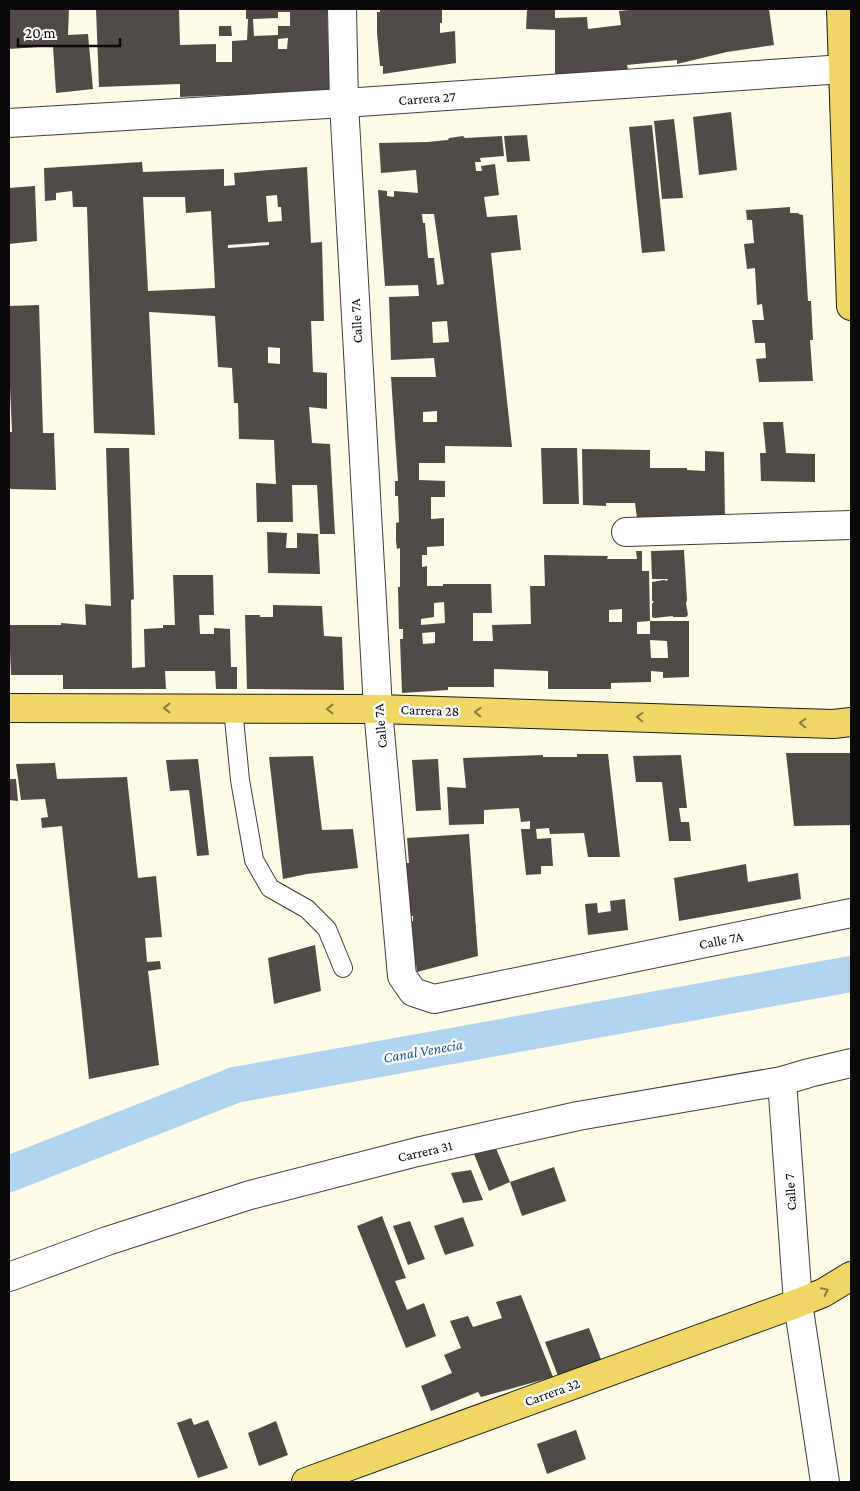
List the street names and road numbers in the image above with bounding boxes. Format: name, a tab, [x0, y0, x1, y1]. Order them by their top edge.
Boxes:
street label: Carrera 27	[398, 88, 457, 108]
street label: Calle 7A	[347, 298, 365, 344]
street label: Carrera 28	[400, 701, 460, 719]
street label: Calle 7A	[370, 703, 390, 749]
street label: Calle 7A	[698, 928, 745, 952]
street label: Carrera 31	[396, 1137, 454, 1165]
street label: Calle 7	[781, 1172, 799, 1211]
street label: Carrera 32	[522, 1375, 582, 1409]

